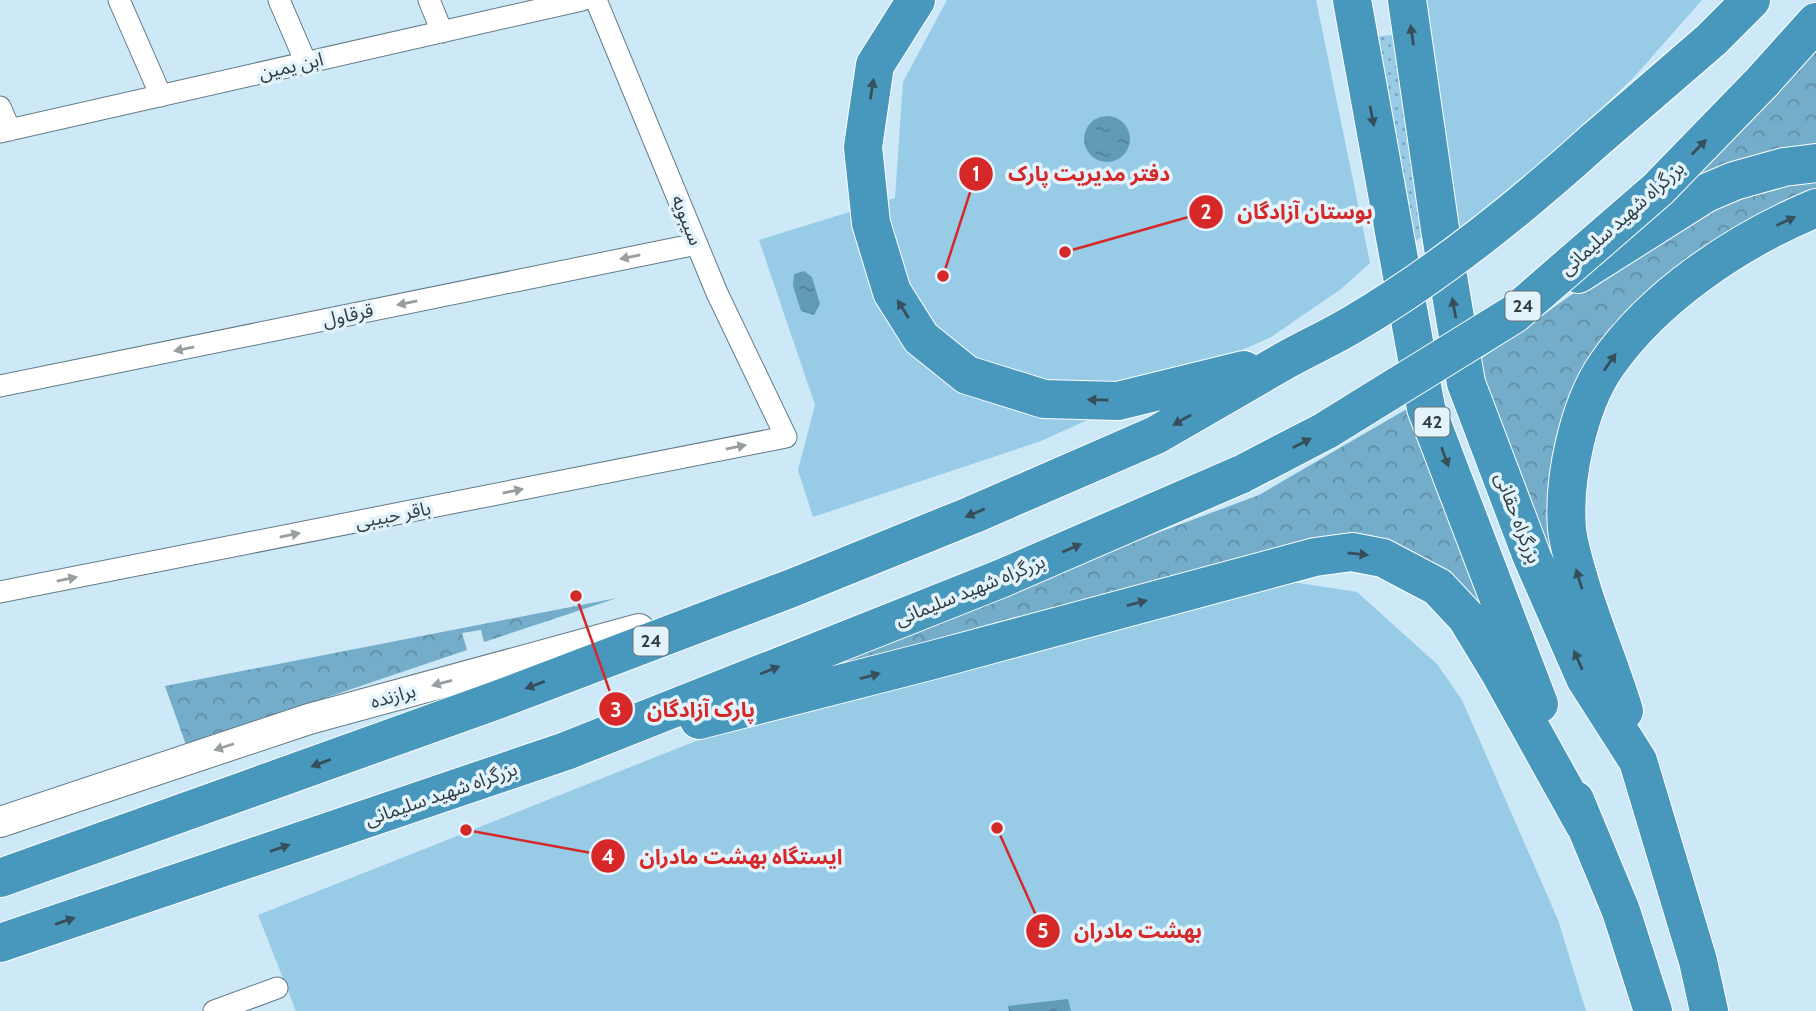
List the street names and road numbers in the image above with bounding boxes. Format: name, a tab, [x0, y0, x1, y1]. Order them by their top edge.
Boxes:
street label: ابن یمین	[257, 47, 325, 85]
street label: بزرگراه شهید سلیمانی	[1555, 156, 1689, 280]
street label: سیبویه	[667, 191, 707, 249]
road number: 24	[1506, 292, 1540, 320]
street label: قرقاول	[321, 298, 375, 332]
road number: 42	[1414, 408, 1450, 436]
street label: بزرگراه حقانی	[1490, 469, 1546, 567]
street label: باقر حبیبی	[353, 496, 433, 534]
street label: بزرگراه شهید سلیمانی	[892, 549, 1048, 631]
road number: 24	[634, 626, 668, 656]
street label: برازنده	[368, 679, 418, 713]
street label: بزرگراه شهید سلیمانی	[362, 757, 520, 831]

